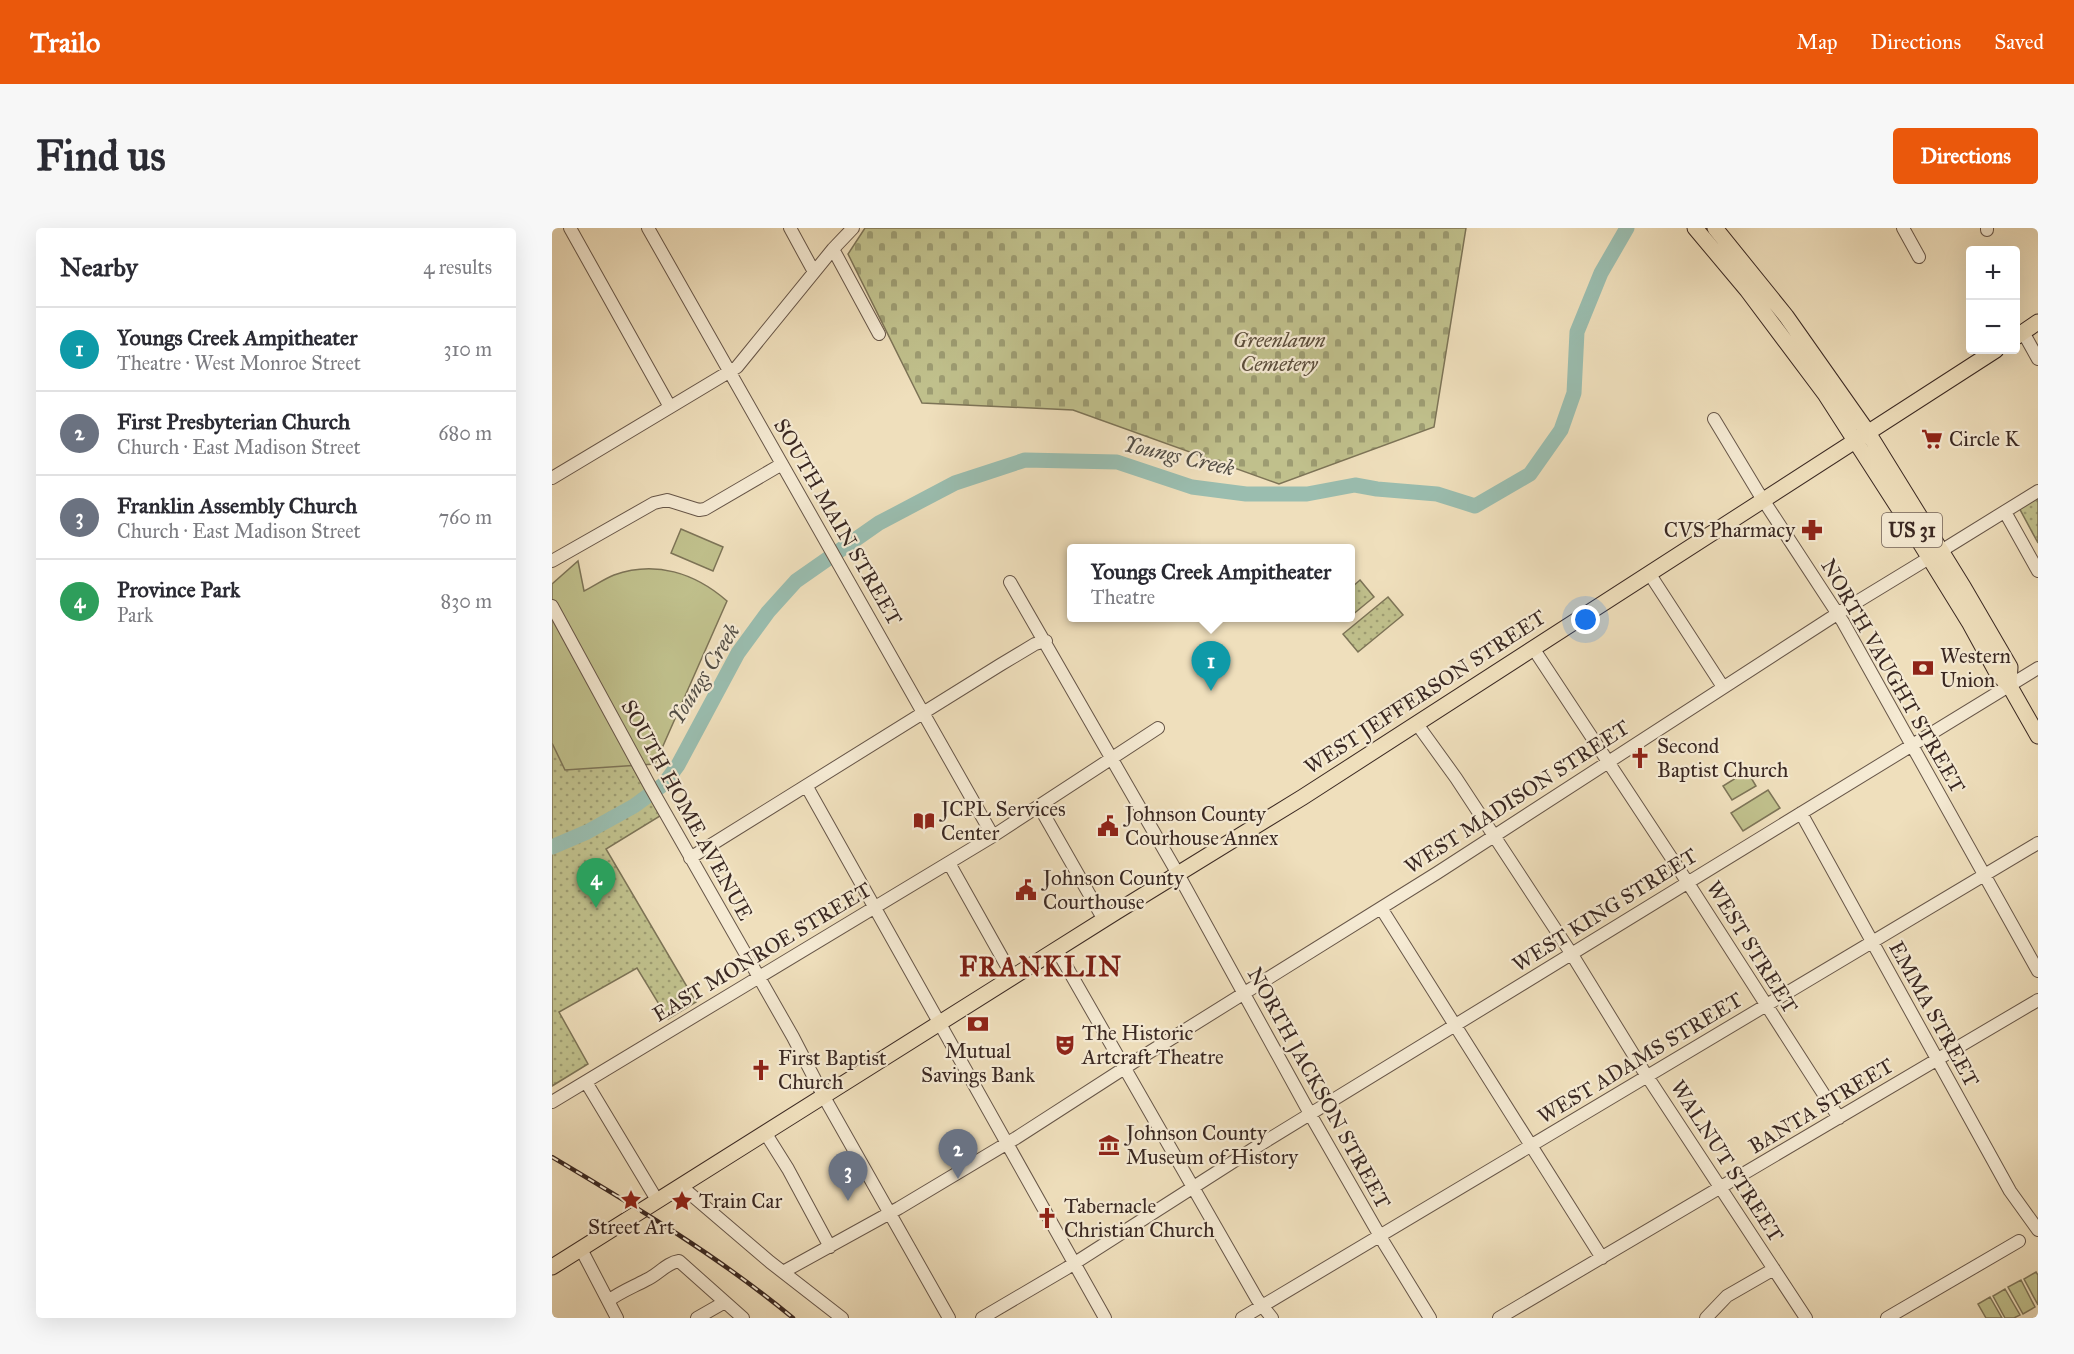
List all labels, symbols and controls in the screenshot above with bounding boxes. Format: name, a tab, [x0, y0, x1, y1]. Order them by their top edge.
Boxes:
text: Trailo	[30, 25, 100, 60]
text: Map	[1797, 29, 1838, 55]
text: Directions	[1871, 29, 1961, 55]
text: Saved	[1994, 29, 2044, 55]
button: Directions	[1893, 128, 2038, 184]
text: Find us	[36, 130, 166, 182]
map controls	[1966, 246, 2020, 354]
button: +	[1966, 246, 2020, 300]
text: Nearby	[60, 251, 138, 283]
text: 4 results	[423, 255, 492, 279]
button: −	[1966, 300, 2020, 354]
text: Youngs Creek Ampitheater	[117, 324, 358, 351]
park label: Greenlawn Cemetery	[1233, 327, 1325, 377]
text: 1	[76, 337, 83, 361]
text: 310 m	[443, 337, 492, 361]
text: Theatre · West Monroe Street	[117, 351, 361, 375]
text: First Presbyterian Church	[117, 408, 350, 435]
street label: SOUTH MAIN STREET	[768, 414, 908, 630]
text: 2	[75, 421, 84, 445]
text: 680 m	[438, 421, 492, 445]
place label: Circle K	[1949, 426, 2021, 452]
supermarket icon: Circle K	[1920, 427, 1944, 451]
water label: Youngs Creek	[1121, 430, 1237, 482]
text: Church · East Madison Street	[117, 435, 361, 459]
text: Franklin Assembly Church	[117, 492, 357, 519]
text: 3	[76, 505, 84, 529]
text: 760 m	[438, 505, 492, 529]
road number: US 31	[1882, 513, 1942, 547]
place label: CVS Pharmacy	[1664, 517, 1796, 543]
pharmacy icon: CVS Pharmacy	[1800, 518, 1824, 542]
text: Church · East Madison Street	[117, 519, 361, 543]
popup	[1067, 544, 1355, 622]
street label: NORTH VAUGHT STREET	[1815, 554, 1971, 798]
text: Youngs Creek Ampitheater	[1091, 558, 1331, 585]
text: Province Park	[117, 576, 240, 603]
text: Theatre	[1091, 585, 1155, 609]
text: 4	[74, 589, 85, 613]
text: 830 m	[441, 589, 492, 613]
text: Park	[117, 603, 153, 627]
street label: WEST JEFFERSON STREET	[1299, 604, 1551, 780]
your location	[1571, 605, 1600, 634]
water label: Youngs Creek	[663, 619, 746, 729]
pin: 1	[1192, 642, 1230, 691]
place label: Western Union	[1940, 643, 2011, 693]
bank icon: Western Union	[1911, 656, 1935, 680]
street label: SOUTH HOME AVENUE	[615, 695, 759, 925]
street label: WEST MADISON STREET	[1400, 714, 1634, 880]
place label: Second Baptist Church	[1657, 733, 1789, 783]
church icon: Second Baptist Church	[1628, 746, 1652, 770]
place label: JCPL Services Center	[939, 796, 1066, 846]
place label: Johnson County Courhouse Annex	[1123, 801, 1279, 851]
library icon: JCPL Services Center	[912, 809, 936, 833]
public building icon: Johnson County Courhouse Annex	[1096, 814, 1120, 838]
street label: WEST KING STREET	[1508, 843, 1702, 977]
pin: 4	[576, 858, 615, 908]
place label: Johnson County Courthouse	[1041, 865, 1185, 915]
street label: EAST MONROE STREET	[648, 876, 876, 1028]
street label: WEST STREET	[1701, 876, 1803, 1018]
public building icon: Johnson County Courthouse	[1014, 878, 1038, 902]
street label: EMMA STREET	[1883, 937, 1985, 1091]
district label: FRANKLIN	[959, 950, 1123, 983]
street label: NORTH JACKSON STREET	[1242, 963, 1396, 1213]
street label: WEST ADAMS STREET	[1533, 986, 1747, 1130]
bank icon: Mutual Savings Bank	[966, 1012, 990, 1036]
place label: The Historic Artcraft Theatre	[1081, 1020, 1224, 1070]
theatre icon: The Historic Artcraft Theatre	[1053, 1033, 1077, 1057]
place label: Mutual Savings Bank	[921, 1038, 1035, 1088]
place label: First Baptist Church	[778, 1045, 887, 1095]
street label: BANTA STREET	[1744, 1053, 1898, 1159]
church icon: First Baptist Church	[749, 1058, 773, 1082]
street label: WALNUT STREET	[1665, 1075, 1789, 1247]
place label: Johnson County Museum of History	[1124, 1120, 1299, 1170]
pin: 2	[938, 1130, 978, 1179]
museum icon: Johnson County Museum of History	[1097, 1133, 1121, 1157]
pin: 3	[828, 1152, 868, 1201]
place icon: Street Art	[619, 1188, 643, 1212]
place label: Train Car	[699, 1188, 782, 1214]
place icon: Train Car	[670, 1189, 694, 1213]
place label: Tabernacle Christian Church	[1064, 1193, 1215, 1243]
church icon: Tabernacle Christian Church	[1035, 1206, 1059, 1230]
place label: Street Art	[588, 1214, 675, 1240]

